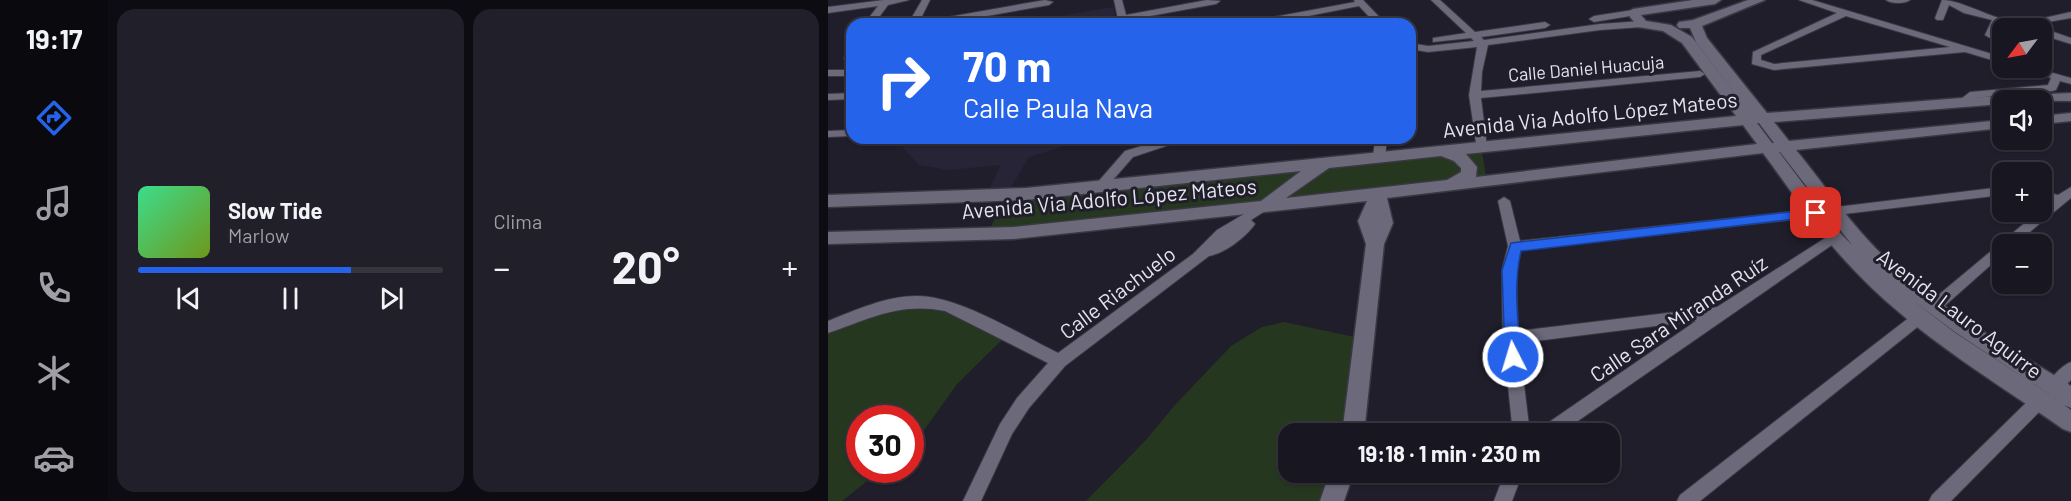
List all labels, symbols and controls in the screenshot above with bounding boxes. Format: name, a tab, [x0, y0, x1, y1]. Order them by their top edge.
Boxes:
north arrow	[1992, 18, 2052, 78]
map controls	[1992, 18, 2052, 294]
text: 19:17	[26, 22, 82, 54]
text: 70 m	[963, 40, 1051, 90]
icon: right	[864, 42, 942, 120]
street label: Calle Daniel Huacuja	[1507, 50, 1665, 86]
street label: Avenida Via Adolfo López Mateos	[1441, 86, 1739, 142]
button: sound	[1992, 90, 2052, 150]
text: Calle Paula Nava	[963, 91, 1153, 123]
icon: directions	[33, 97, 75, 139]
button: +	[1992, 162, 2052, 222]
street label: Avenida Via Adolfo López Mateos	[960, 173, 1258, 223]
icon: music	[33, 182, 75, 224]
pin	[1790, 187, 1841, 238]
icon: arrive	[1799, 196, 1832, 229]
text: Slow Tide	[228, 197, 323, 223]
text: Clima	[494, 209, 542, 233]
text: Marlow	[228, 223, 289, 247]
button: −	[1992, 234, 2052, 294]
text: 20°	[612, 239, 680, 293]
street label: Calle Riachuelo	[1054, 240, 1180, 344]
street label: Avenida Lauro Aguirre	[1873, 243, 2047, 383]
text: −	[494, 247, 510, 287]
text: +	[782, 247, 798, 287]
street label: Calle Sara Miranda Ruíz	[1585, 249, 1771, 387]
icon: phone	[33, 267, 75, 309]
icon: previous	[172, 282, 205, 315]
icon: pause	[274, 282, 307, 315]
icon: next	[375, 282, 408, 315]
position arrow	[1481, 325, 1545, 389]
icon: climate	[33, 352, 75, 394]
speed limit sign: 30	[846, 405, 924, 483]
icon: car	[33, 437, 75, 479]
text: 19:18 · 1 min · 230 m	[1358, 440, 1540, 466]

